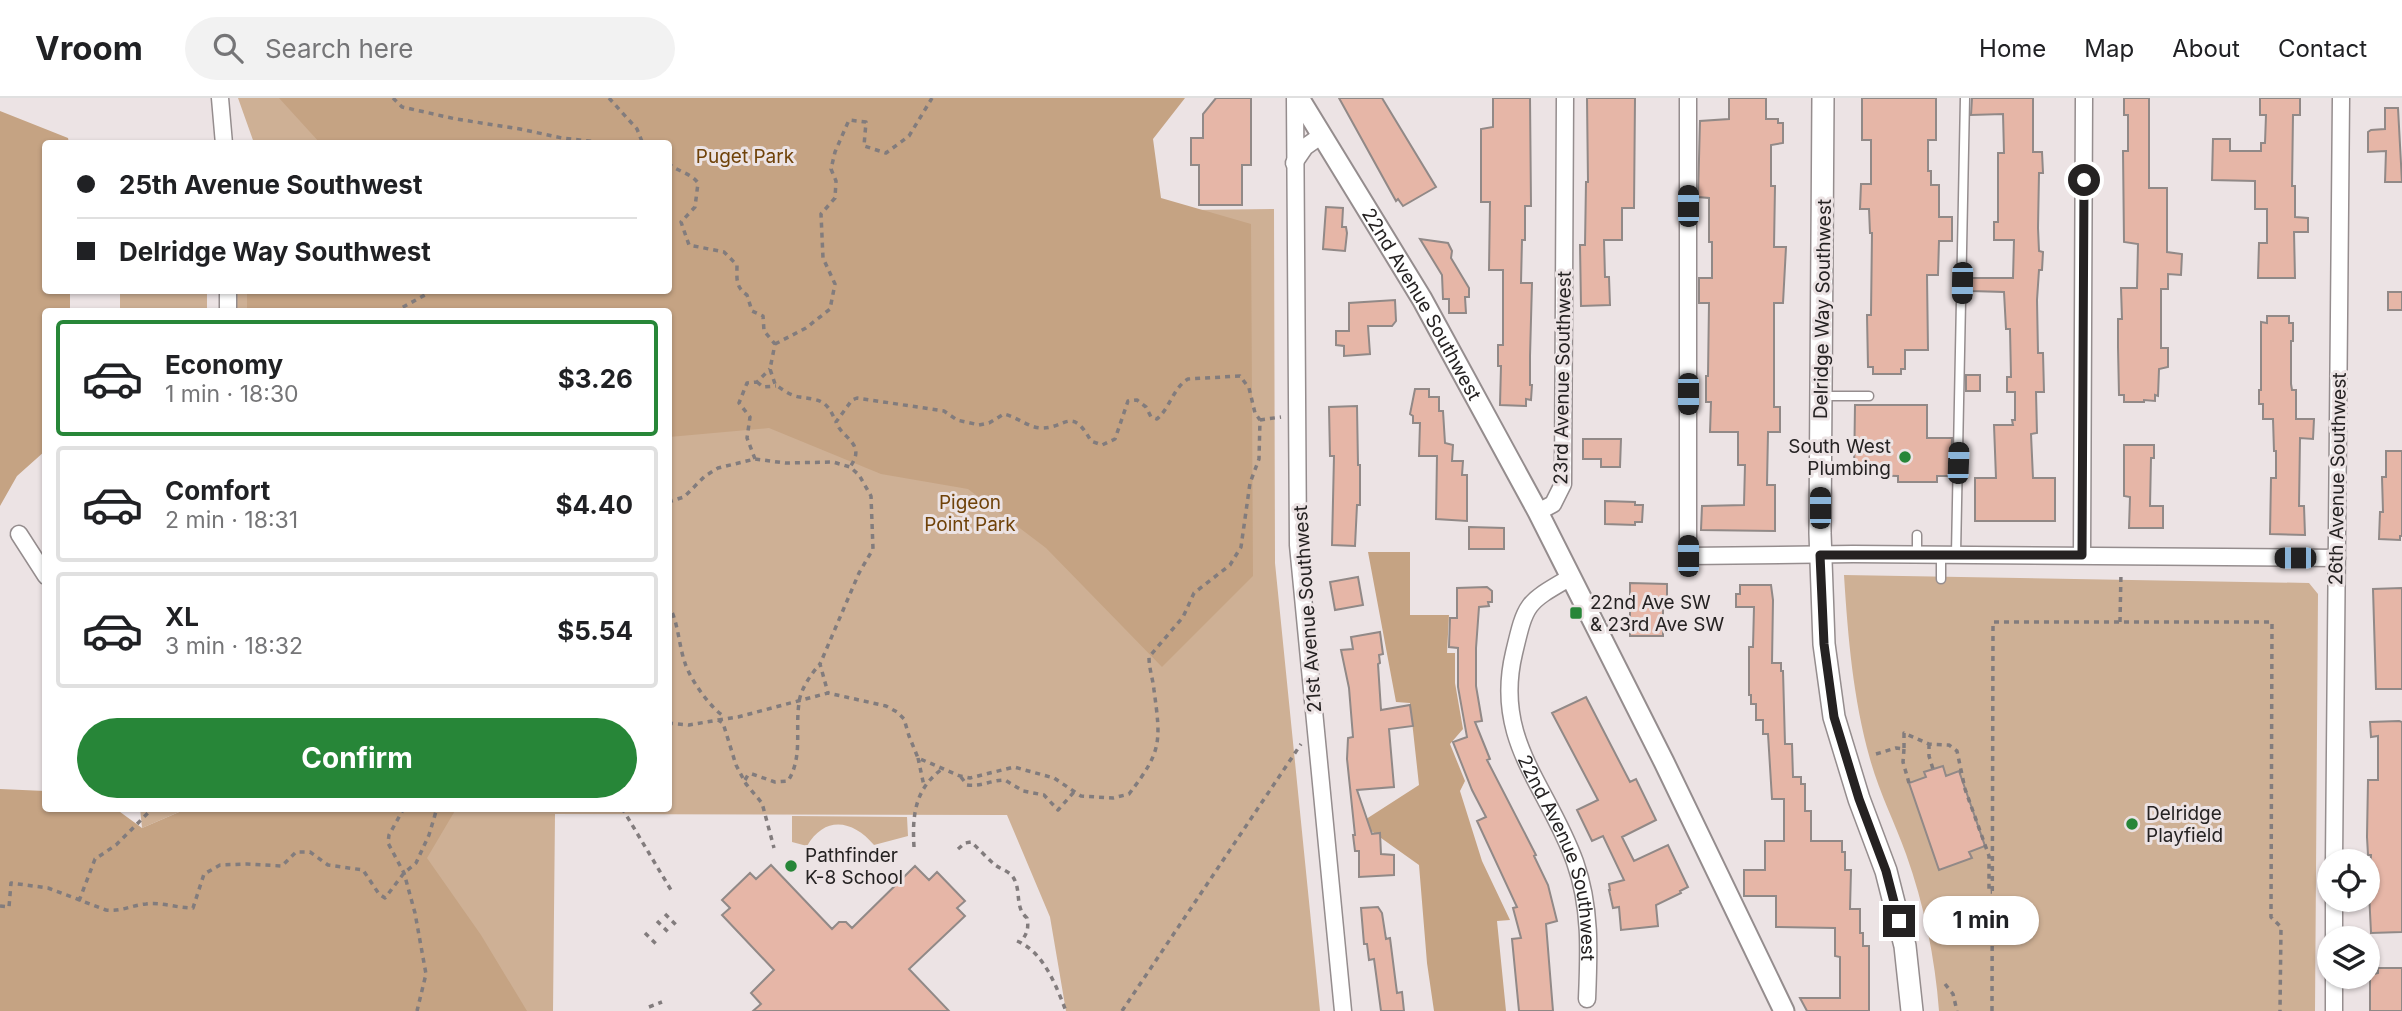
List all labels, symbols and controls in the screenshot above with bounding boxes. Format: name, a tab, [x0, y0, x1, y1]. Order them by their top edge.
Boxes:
search box	[185, 17, 675, 80]
text: Vroom	[35, 28, 143, 68]
icon: search	[209, 29, 247, 67]
text: Search here	[265, 33, 414, 64]
text: Home	[1979, 34, 2046, 63]
text: Map	[2084, 34, 2134, 63]
text: About	[2172, 34, 2240, 63]
text: Contact	[2278, 34, 2367, 63]
park label: Puget Park	[696, 145, 795, 168]
route start	[2068, 164, 2100, 196]
text: 25th Avenue Southwest	[119, 169, 422, 200]
car	[1678, 185, 1699, 227]
street label: Delridge Way Southwest	[1809, 199, 1836, 419]
street label: 22nd Avenue Southwest	[1357, 204, 1486, 404]
text: Delridge Way Southwest	[119, 236, 431, 267]
car	[1952, 262, 1973, 304]
street label: 23rd Avenue Southwest	[1549, 271, 1576, 485]
icon: car	[81, 347, 144, 410]
text: Economy	[165, 349, 283, 380]
text: $3.26	[558, 363, 633, 394]
street label: 26th Avenue Southwest	[2324, 372, 2351, 586]
car	[1678, 373, 1699, 415]
text: 1 min · 18:30	[165, 380, 299, 408]
place label: South West Plumbing	[1788, 435, 1891, 480]
car	[1947, 442, 1970, 484]
marker: South West Plumbing	[1897, 449, 1913, 465]
icon: car	[81, 473, 144, 536]
text: Comfort	[165, 475, 270, 506]
car	[1810, 487, 1831, 529]
text: $4.40	[555, 489, 633, 520]
park label: Pigeon Point Park	[924, 491, 1016, 536]
street label: 21st Avenue Southwest	[1289, 505, 1326, 713]
text: 2 min · 18:31	[165, 506, 298, 534]
car	[1678, 535, 1699, 577]
car	[2275, 548, 2317, 569]
place label: 22nd Ave SW & 23rd Ave SW	[1590, 591, 1724, 636]
icon: car	[81, 599, 144, 662]
text: XL	[165, 601, 199, 632]
marker: 22nd Ave SW & 23rd Ave SW	[1568, 605, 1584, 621]
text: $5.54	[557, 615, 633, 646]
text: 3 min · 18:32	[165, 632, 303, 660]
button: Confirm	[77, 718, 637, 798]
street label: 22nd Avenue Southwest	[1513, 751, 1599, 961]
place label: Delridge Playfield	[2146, 802, 2223, 847]
marker: Delridge Playfield	[2124, 816, 2140, 832]
place label: Pathfinder K-8 School	[805, 844, 903, 889]
map controls	[2317, 849, 2380, 989]
button: locate	[2317, 849, 2380, 912]
marker: Pathfinder K-8 School	[783, 858, 799, 874]
callout: 1 min	[1924, 896, 2039, 946]
route end	[1883, 905, 1915, 937]
text: 1 min	[1953, 906, 2009, 934]
button: layers	[2317, 926, 2380, 989]

